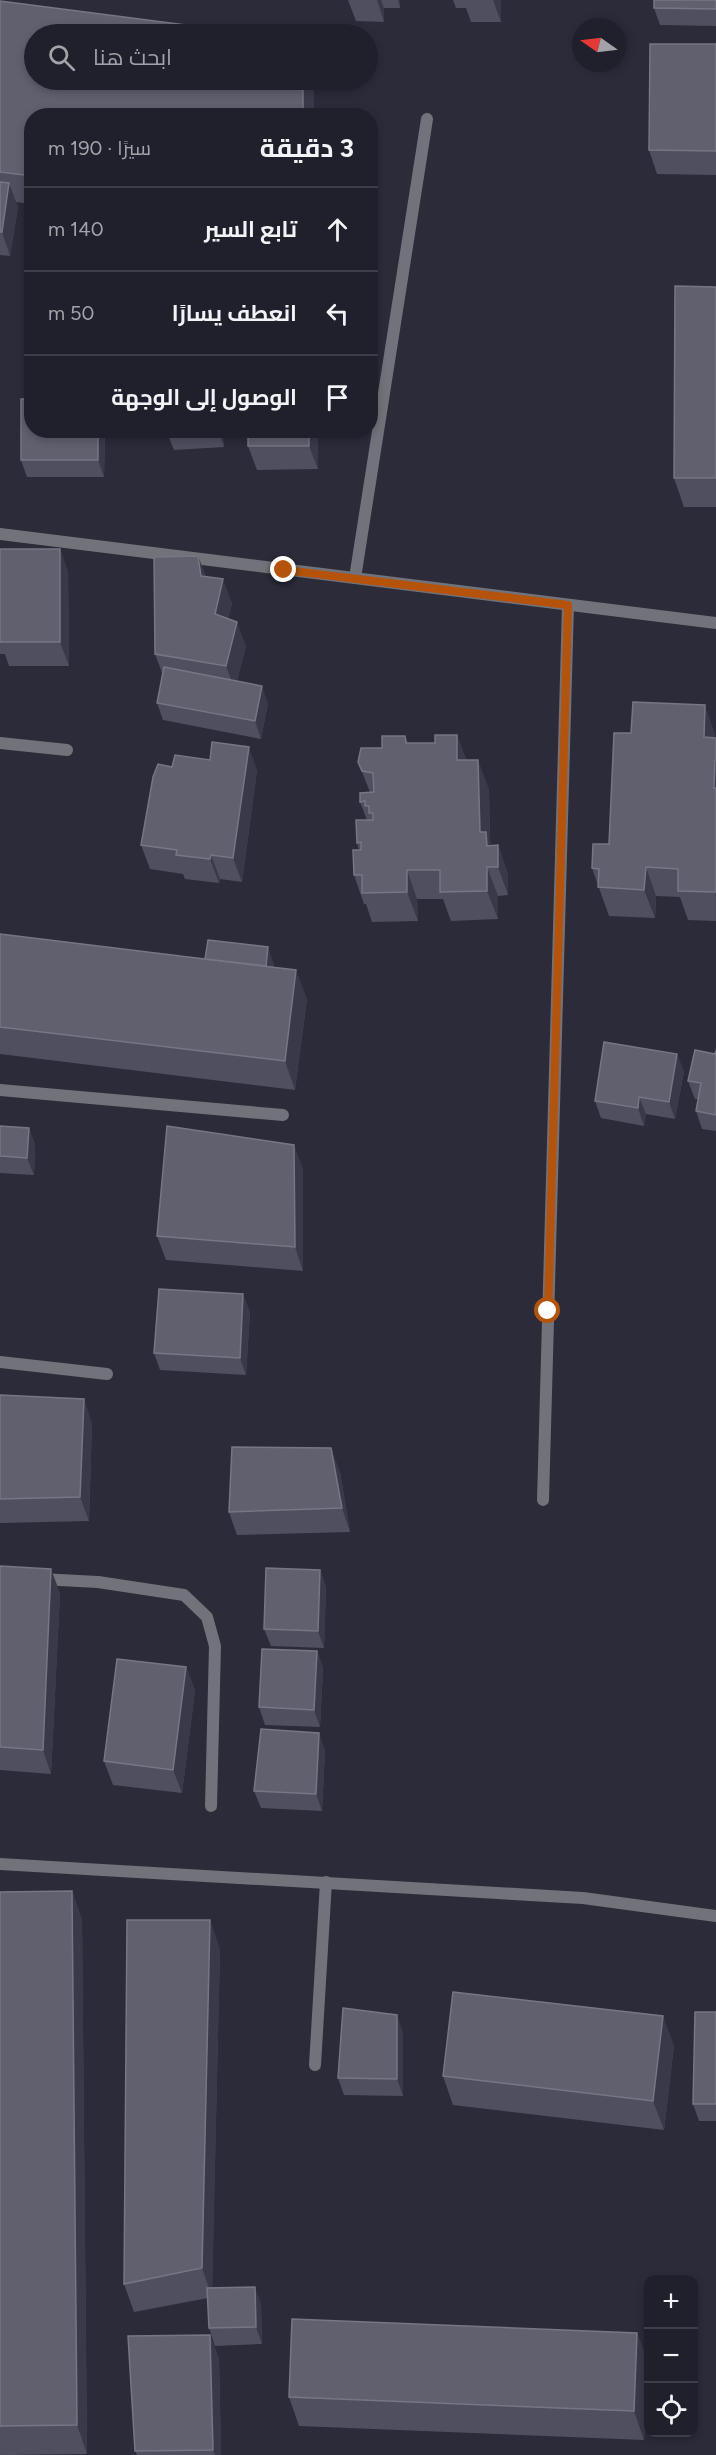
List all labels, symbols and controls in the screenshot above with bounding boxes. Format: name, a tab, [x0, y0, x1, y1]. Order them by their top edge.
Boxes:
north arrow	[572, 18, 626, 72]
search box	[24, 24, 378, 90]
icon: search	[45, 41, 78, 74]
text: ابحث هنا	[93, 44, 172, 71]
text: 3 دقيقة	[260, 132, 354, 164]
text: سيرًا · 190 m	[48, 136, 151, 160]
icon: ahead	[321, 213, 354, 246]
text: تابع السير	[204, 216, 297, 243]
text: 140 m	[48, 217, 103, 241]
icon: left	[321, 297, 354, 330]
text: انعطف يسارًا	[172, 300, 297, 327]
text: 50 m	[48, 301, 94, 325]
icon: arrive	[321, 381, 354, 414]
text: الوصول إلى الوجهة	[111, 384, 297, 411]
route end	[270, 556, 296, 582]
route start	[534, 1297, 560, 1323]
map controls	[644, 2275, 698, 2437]
button: +	[644, 2275, 698, 2329]
button: −	[644, 2329, 698, 2383]
button: locate	[644, 2383, 698, 2437]

